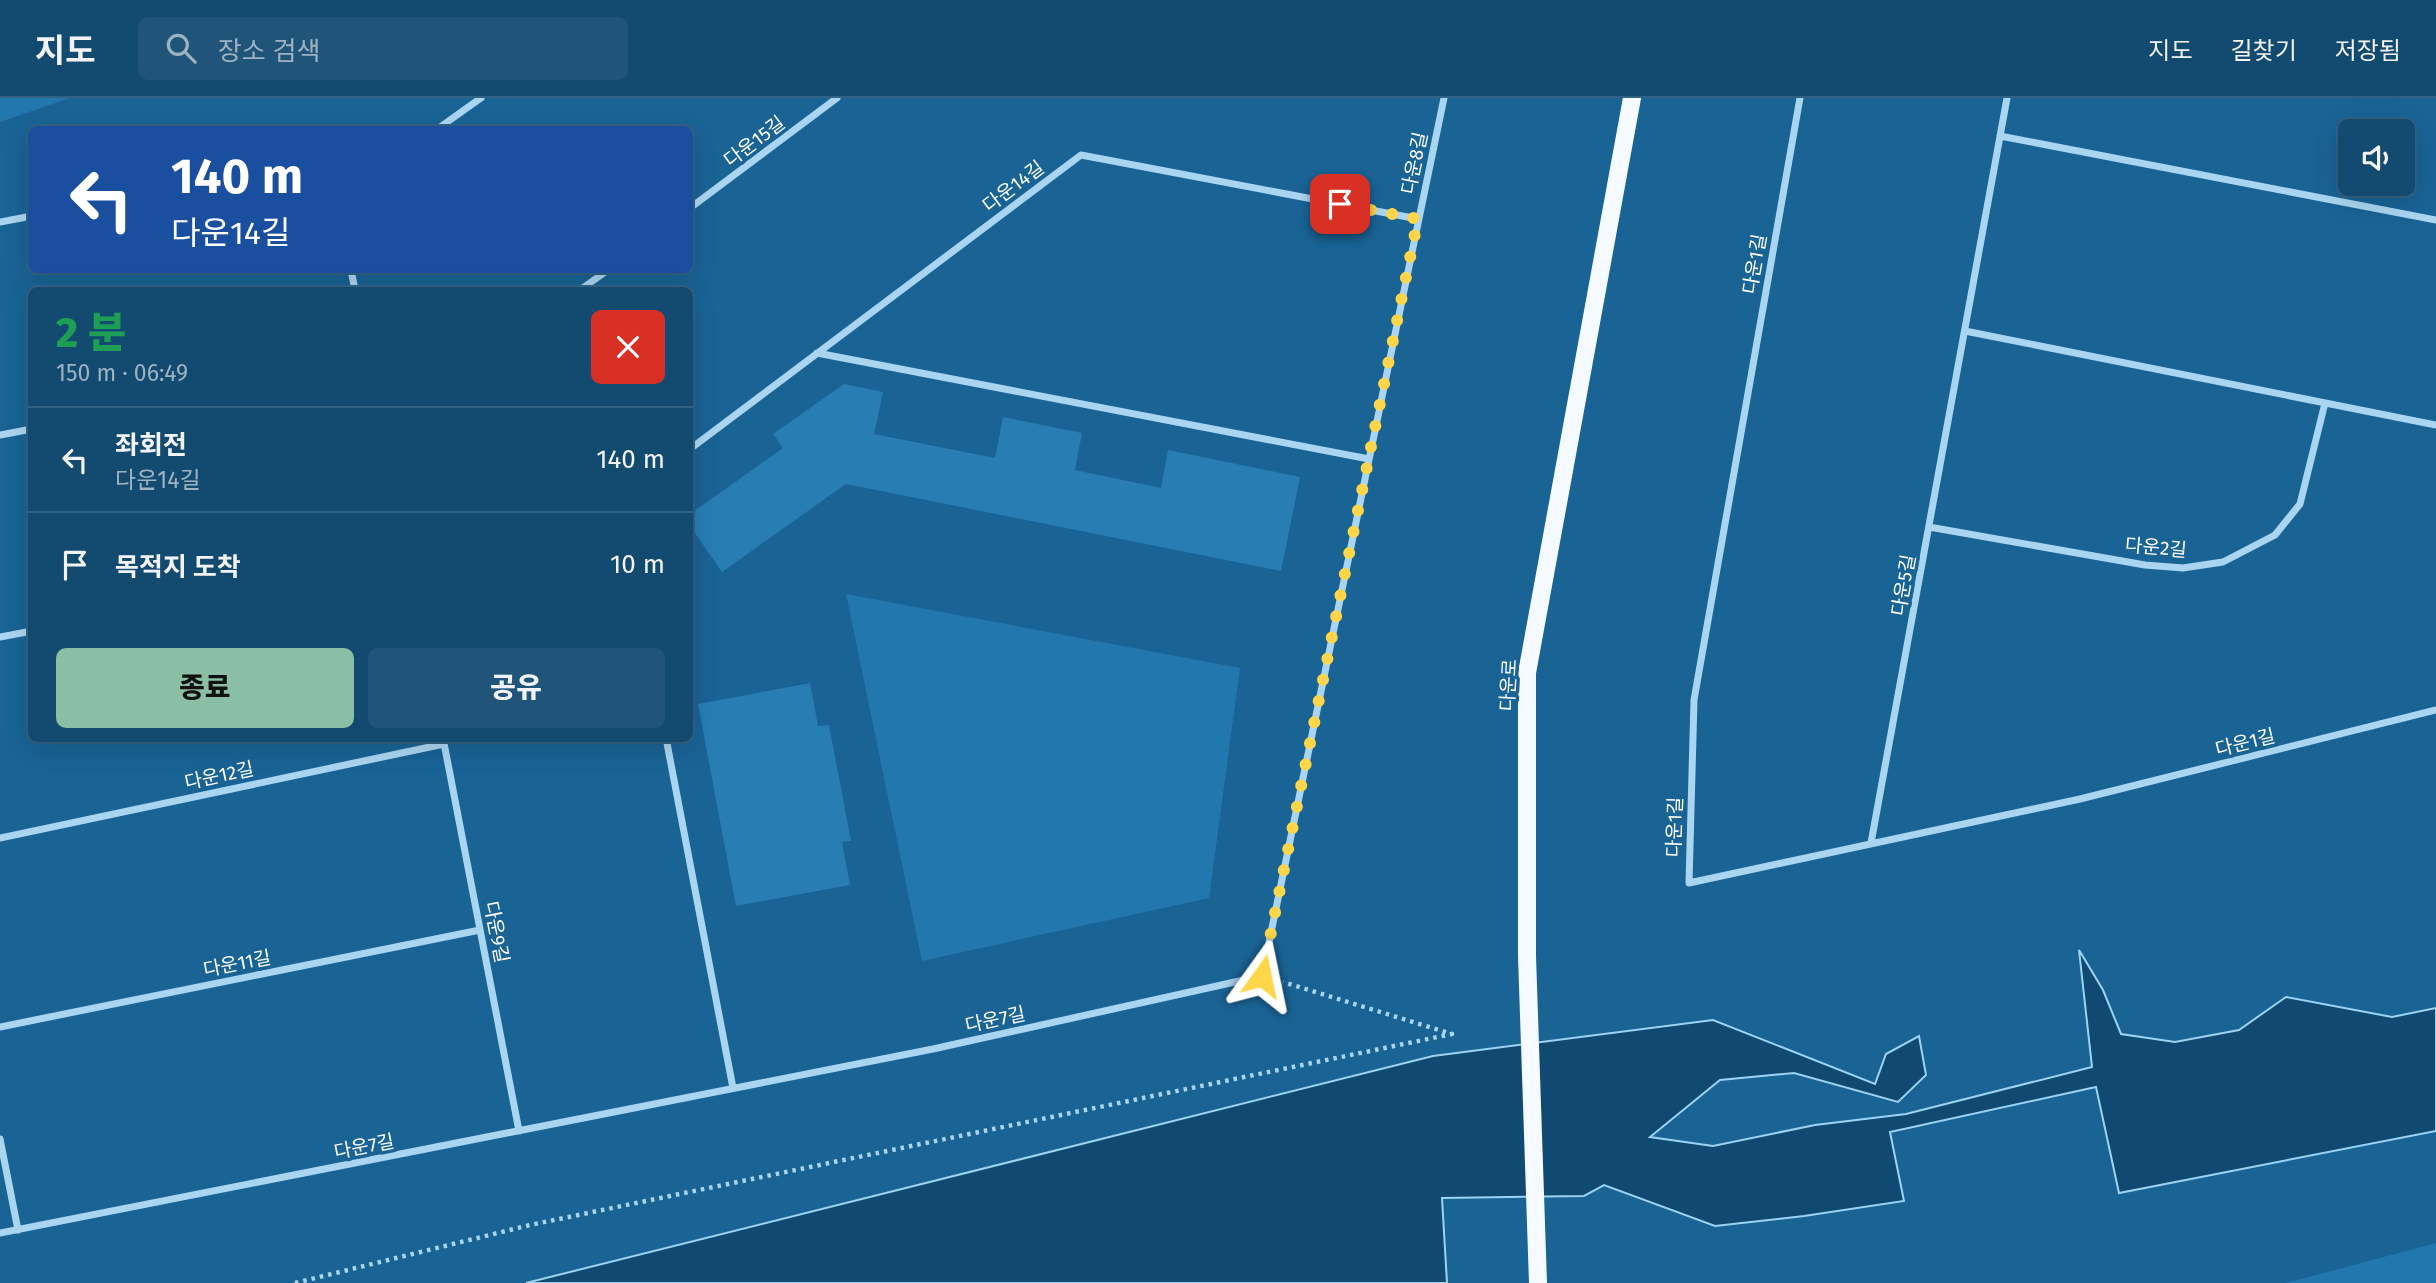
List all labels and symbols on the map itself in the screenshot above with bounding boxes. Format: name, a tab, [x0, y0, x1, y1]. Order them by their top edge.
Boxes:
street label: 다운15길	[719, 111, 789, 172]
street label: 다운8길	[1397, 130, 1432, 196]
street label: 다운14길	[978, 156, 1048, 217]
pin	[1310, 174, 1370, 234]
street label: 다운1길	[1738, 232, 1771, 296]
street label: 다운2길	[2124, 533, 2188, 562]
street label: 다운5길	[1887, 553, 1920, 618]
street label: 다운로	[1496, 658, 1521, 712]
street label: 다운1길	[2213, 724, 2277, 761]
street label: 다운12길	[182, 757, 256, 794]
street label: 다운1길	[1662, 796, 1687, 858]
street label: 다운9길	[479, 899, 514, 965]
position arrow	[1225, 939, 1299, 1013]
street label: 다운11길	[201, 946, 273, 981]
street label: 다운7길	[963, 1002, 1027, 1037]
street label: 다운7길	[332, 1129, 396, 1164]

